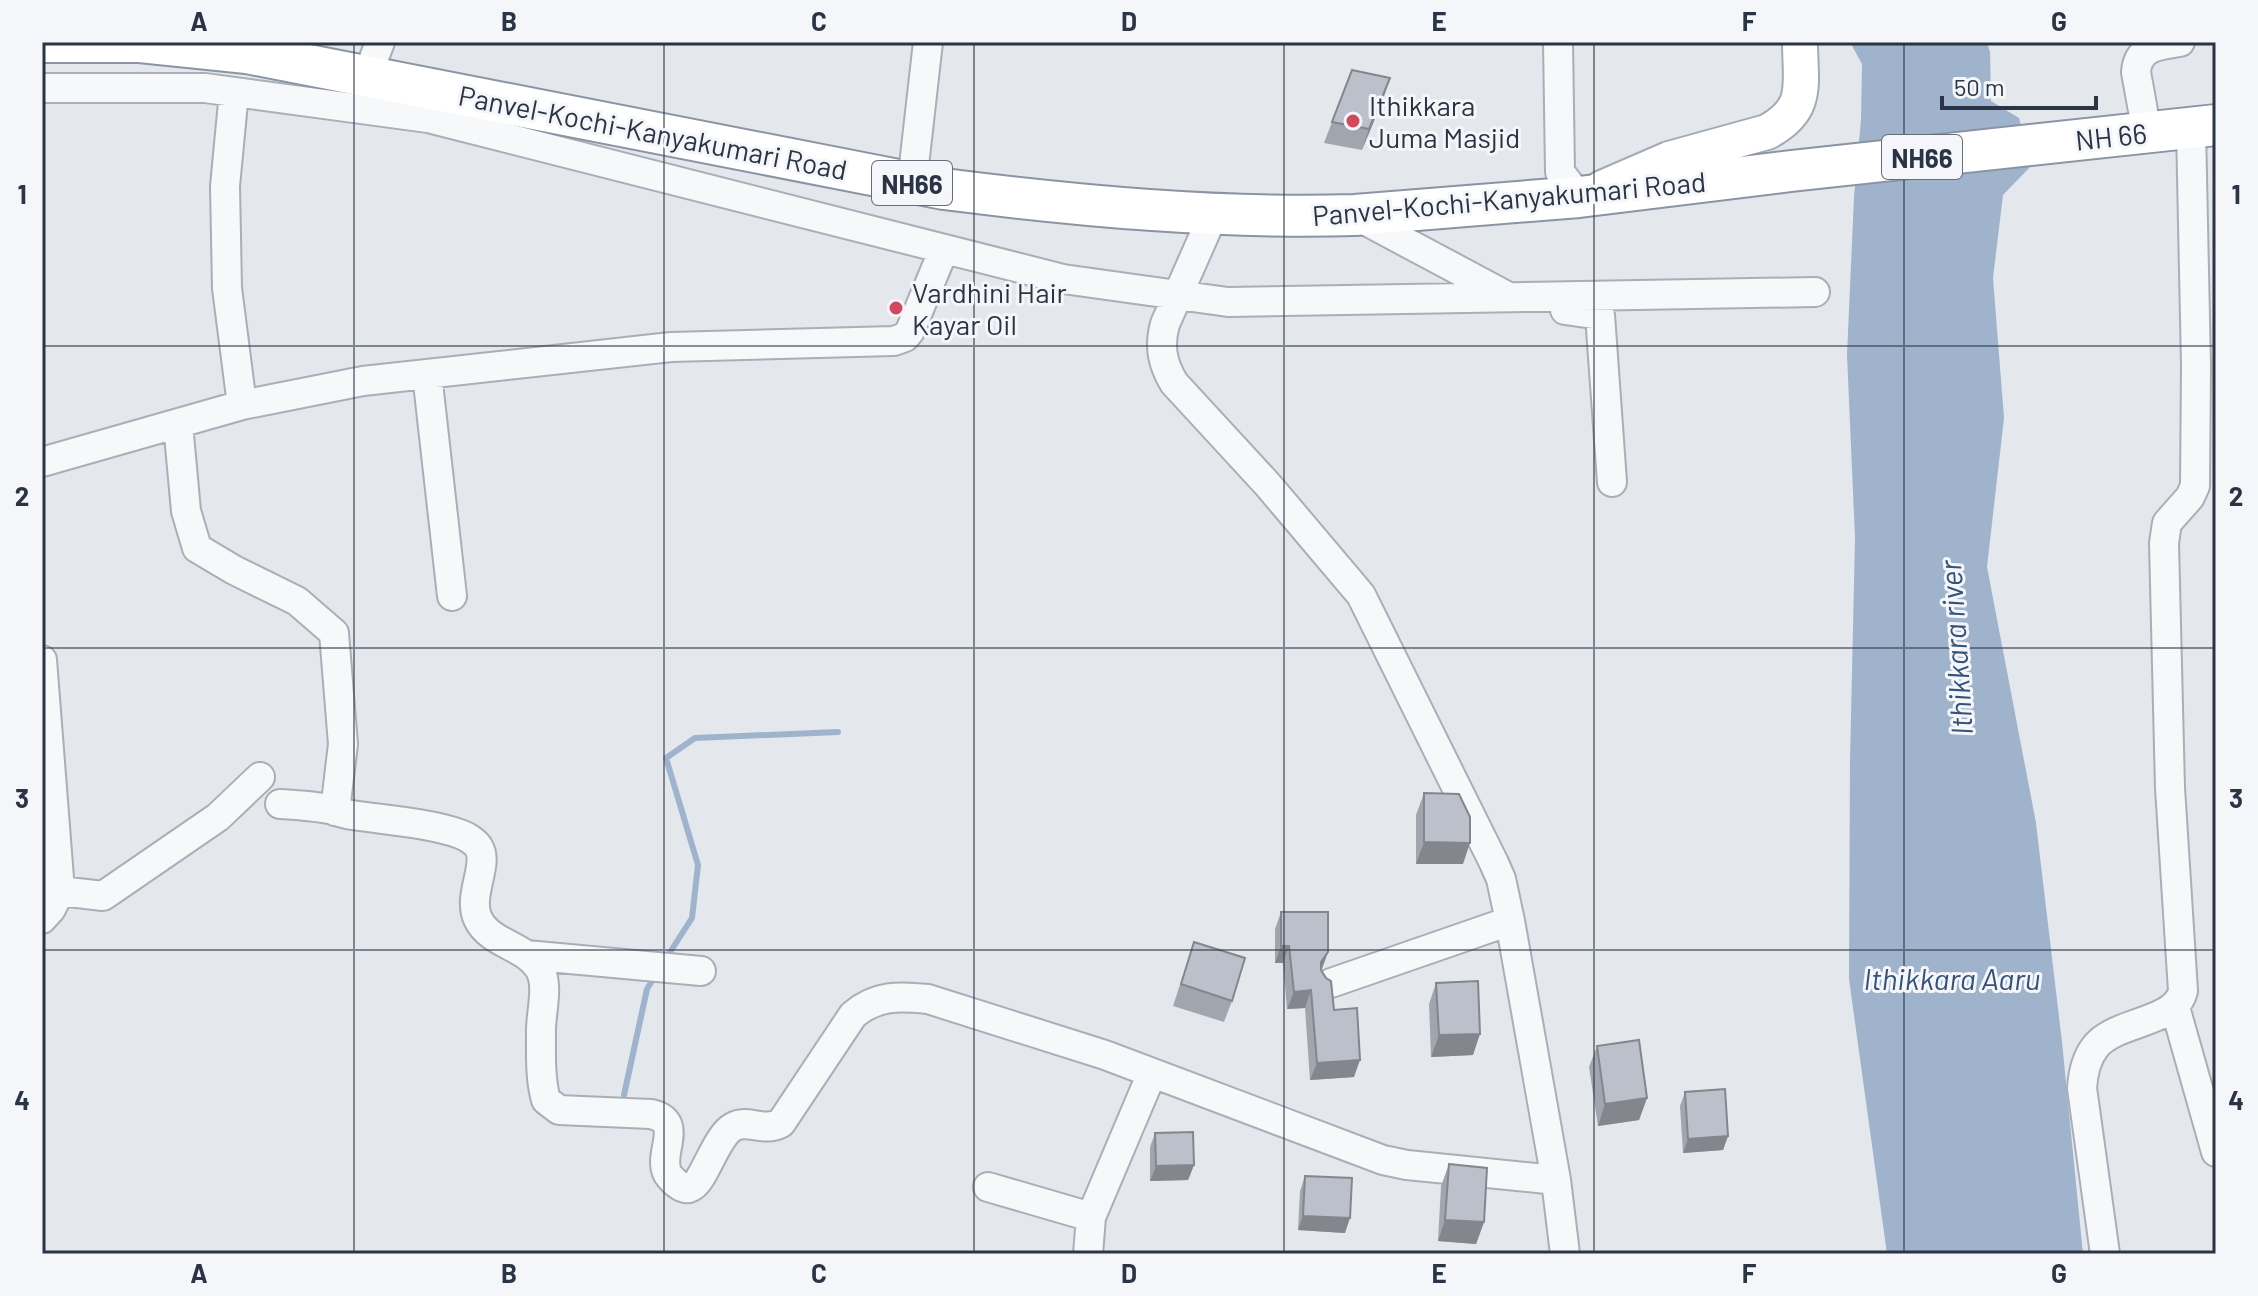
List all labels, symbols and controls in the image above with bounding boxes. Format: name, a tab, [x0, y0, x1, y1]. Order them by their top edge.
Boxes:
text: A	[190, 5, 208, 36]
text: B	[501, 5, 517, 36]
text: C	[811, 5, 827, 36]
text: D	[1121, 5, 1137, 36]
text: E	[1431, 5, 1447, 36]
text: F	[1742, 5, 1757, 36]
text: G	[2051, 5, 2067, 36]
scale bar	[1942, 60, 2096, 110]
text: 50 m	[1954, 72, 2005, 101]
street label: Panvel-Kochi-Kanyakumari Road	[456, 78, 850, 186]
place label: Ithikkara Juma Masjid	[1369, 88, 1520, 154]
marker: Ithikkara Juma Masjid	[1344, 112, 1362, 130]
street label: NH 66	[2074, 115, 2148, 157]
road number: NH66	[1882, 135, 1962, 179]
road number: NH66	[872, 161, 952, 205]
street label: Panvel-Kochi-Kanyakumari Road	[1311, 164, 1707, 232]
text: 1	[17, 178, 27, 209]
text: 1	[2231, 178, 2241, 209]
place label: Vardhini Hair Kayar Oil	[912, 275, 1067, 341]
marker: Vardhini Hair Kayar Oil	[887, 299, 905, 317]
text: 2	[15, 480, 29, 511]
text: 2	[2229, 480, 2243, 511]
water label: Ithikkara river	[1931, 558, 1979, 737]
text: 3	[15, 782, 29, 813]
text: 3	[2229, 782, 2243, 813]
water label: Ithikkara Aaru	[1864, 960, 2040, 996]
text: 4	[14, 1084, 30, 1115]
text: 4	[2228, 1084, 2244, 1115]
text: A	[190, 1257, 208, 1288]
text: B	[501, 1257, 517, 1288]
text: C	[811, 1257, 827, 1288]
text: D	[1121, 1257, 1137, 1288]
text: E	[1431, 1257, 1447, 1288]
text: F	[1742, 1257, 1757, 1288]
text: G	[2051, 1257, 2067, 1288]

